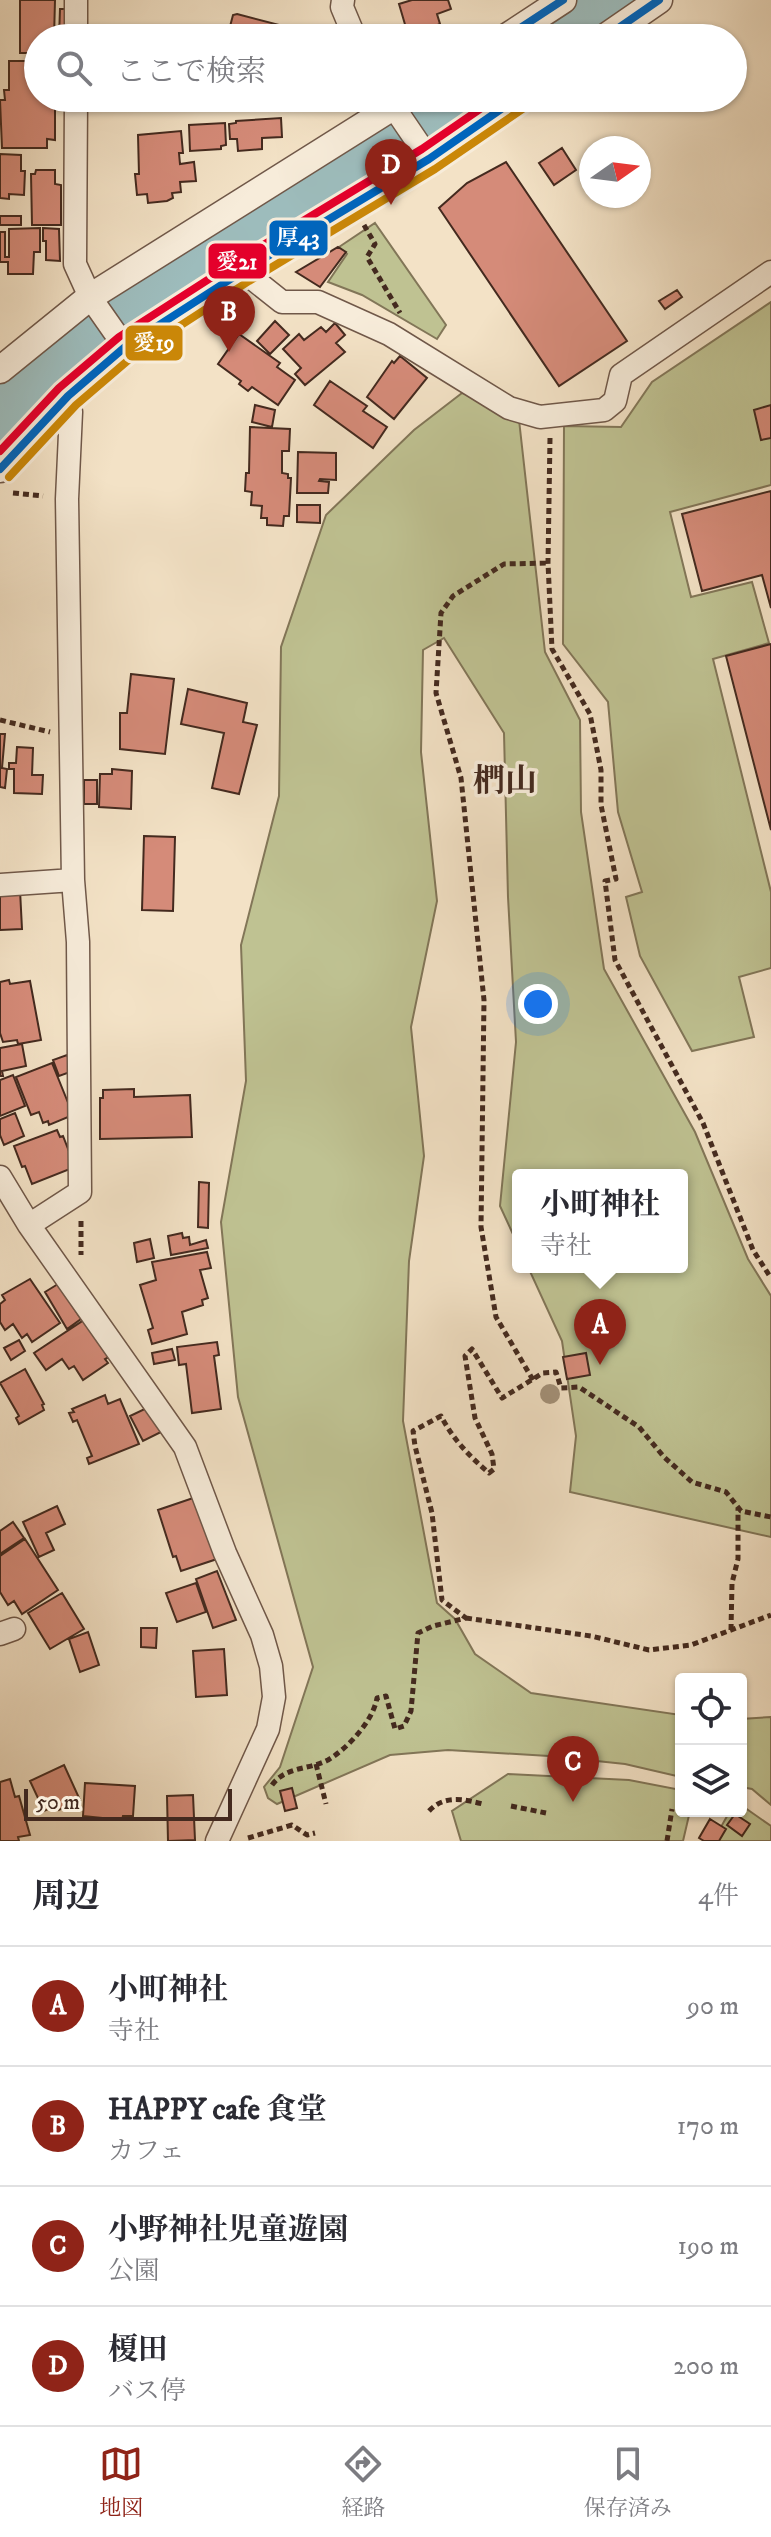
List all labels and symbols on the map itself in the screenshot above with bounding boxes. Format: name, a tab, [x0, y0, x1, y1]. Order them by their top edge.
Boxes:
north arrow	[579, 136, 651, 208]
pin: D	[365, 139, 417, 205]
line badge: 厚43	[268, 219, 329, 257]
text: 厚43	[277, 225, 319, 252]
line badge: 愛21	[207, 242, 268, 280]
text: 愛21	[217, 249, 257, 276]
pin: B	[203, 286, 255, 352]
line badge: 愛19	[124, 324, 184, 362]
text: 愛19	[134, 330, 175, 357]
district label: 椚山	[473, 762, 537, 802]
your location	[518, 984, 558, 1024]
pin: A	[574, 1299, 626, 1365]
pin: C	[547, 1736, 599, 1802]
scale bar	[24, 1785, 232, 1821]

